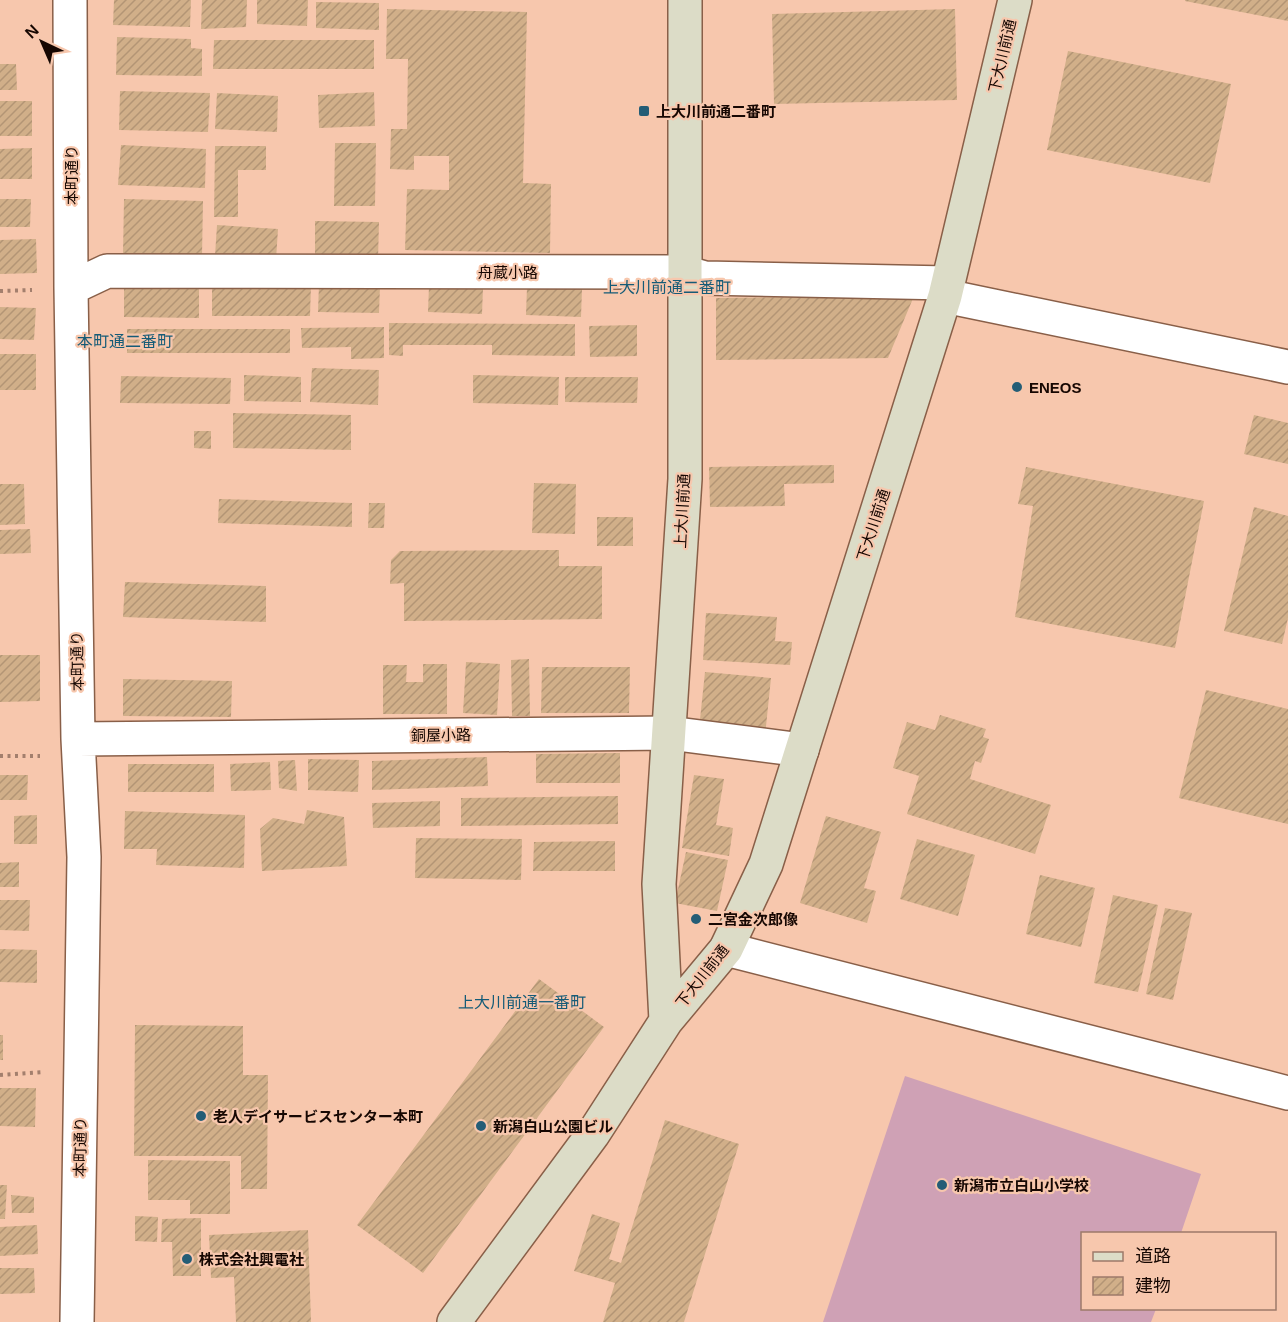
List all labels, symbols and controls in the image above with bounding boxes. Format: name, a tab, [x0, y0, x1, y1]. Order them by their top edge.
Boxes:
north arrow	[12, 12, 72, 72]
street label: 下大川前通	[985, 18, 1019, 94]
text: N	[22, 21, 42, 42]
place label: 上大川前通二番町	[656, 103, 776, 120]
marker: 上大川前通二番町	[637, 104, 651, 118]
street label: 本町通り	[63, 145, 80, 205]
street label: 舟蔵小路	[478, 264, 538, 281]
district label: 上大川前通二番町	[603, 279, 731, 296]
district label: 本町通二番町	[77, 333, 173, 350]
place label: ENEOS	[1029, 379, 1082, 396]
marker: ENEOS	[1010, 380, 1024, 394]
street label: 上大川前通	[672, 473, 692, 549]
street label: 下大川前通	[853, 487, 893, 563]
street label: 本町通り	[68, 631, 86, 691]
street label: 銅屋小路	[411, 726, 471, 744]
place label: 二宮金次郎像	[708, 911, 798, 928]
marker: 二宮金次郎像	[689, 912, 703, 926]
street label: 下大川前通	[672, 941, 732, 1011]
district label: 上大川前通一番町	[458, 994, 586, 1011]
place label: 老人デイサービスセンター本町	[213, 1108, 423, 1125]
marker: 老人デイサービスセンター本町	[194, 1109, 208, 1123]
street label: 本町通り	[71, 1117, 89, 1177]
place label: 新潟白山公園ビル	[493, 1118, 613, 1135]
marker: 新潟白山公園ビル	[474, 1119, 488, 1133]
place label: 新潟市立白山小学校	[954, 1177, 1089, 1194]
marker: 新潟市立白山小学校	[935, 1178, 949, 1192]
legend	[1081, 1232, 1276, 1310]
text: 道路	[1135, 1246, 1171, 1266]
place label: 株式会社興電社	[199, 1251, 304, 1268]
marker: 株式会社興電社	[180, 1252, 194, 1266]
text: 建物	[1135, 1276, 1171, 1296]

